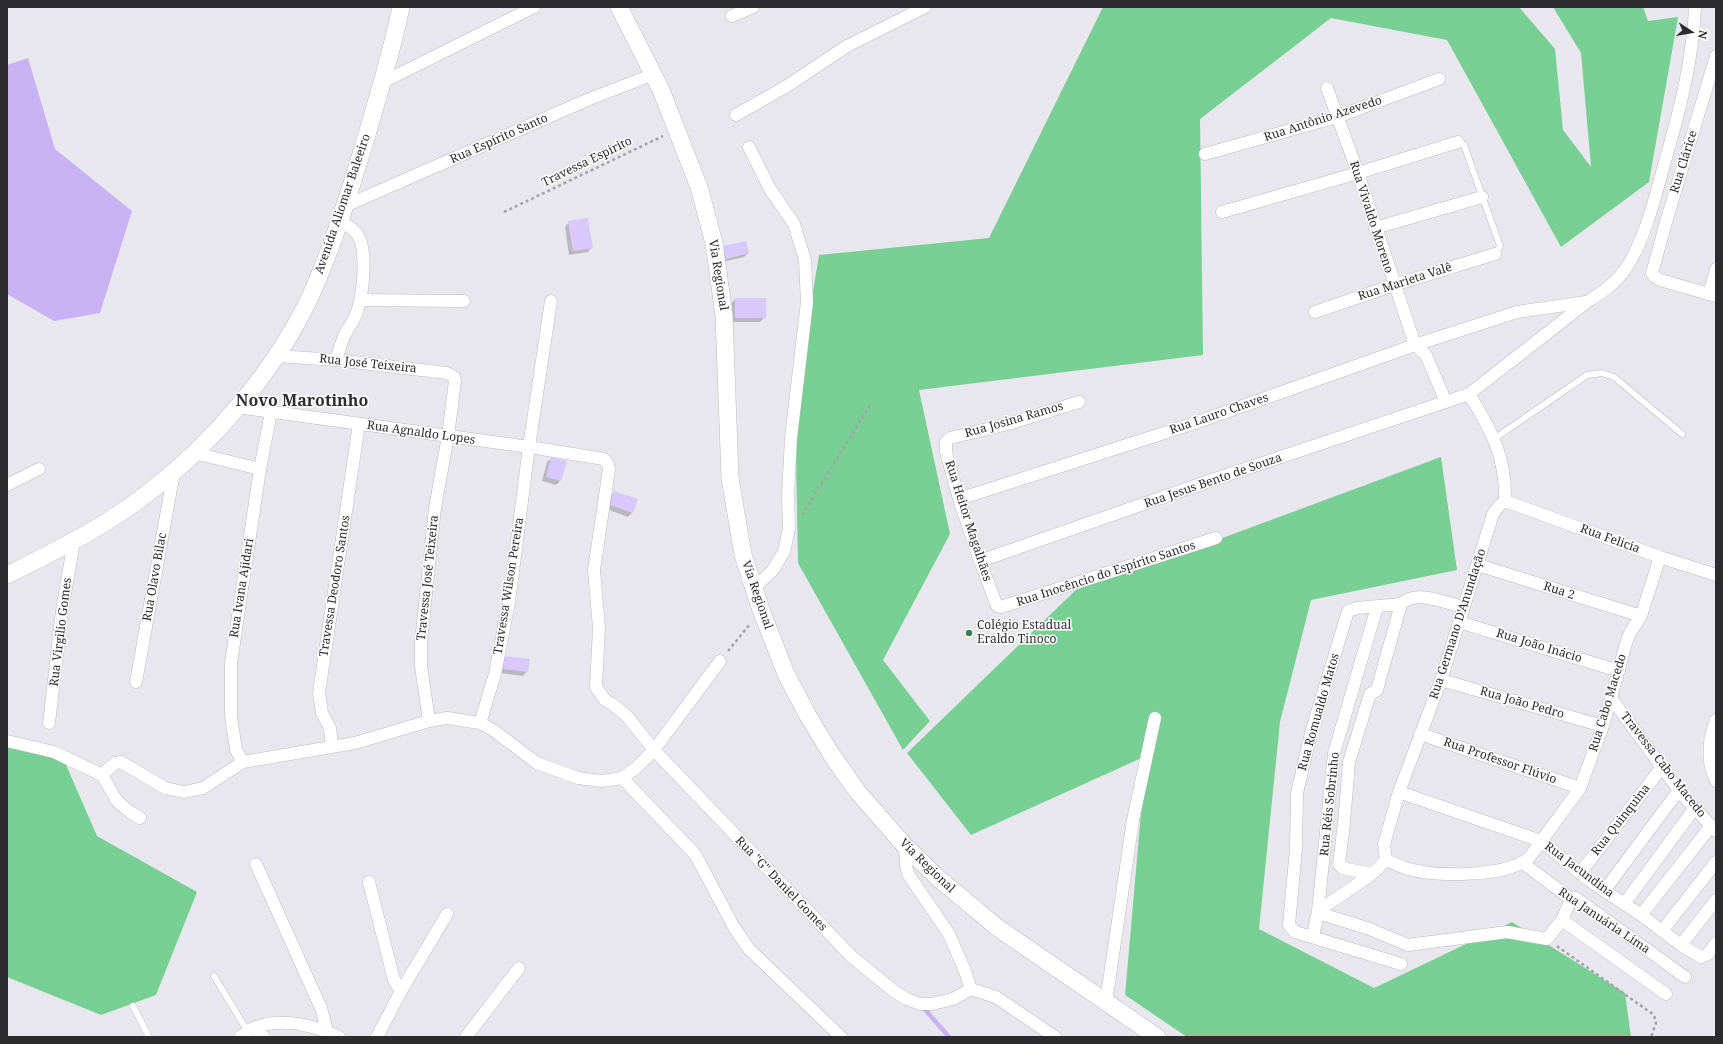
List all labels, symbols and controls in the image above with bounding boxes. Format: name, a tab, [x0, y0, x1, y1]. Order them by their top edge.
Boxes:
north arrow	[1671, 12, 1711, 52]
text: N	[1695, 29, 1711, 40]
street label: Rua Antônio Azevedo	[1262, 93, 1384, 145]
street label: Rua Espírito Santo	[448, 111, 550, 167]
street label: Rua Clárice	[1668, 129, 1700, 195]
street label: Avenida Aliomar Baleeiro	[312, 132, 374, 276]
street label: Travessa Espirito	[540, 134, 634, 190]
street label: Rua Vivaldo Moreno	[1346, 159, 1396, 275]
street label: Via Regional	[705, 239, 731, 311]
street label: Rua Marieta Valê	[1356, 260, 1454, 304]
street label: Rua José Teixeira	[319, 352, 417, 376]
street label: Rua Lauro Chaves	[1168, 390, 1270, 438]
district label: Novo Marotinho	[236, 391, 368, 411]
street label: Rua Josina Ramos	[963, 399, 1065, 441]
street label: Rua Agnaldo Lopes	[366, 418, 476, 448]
street label: Rua Jesus Bento de Souza	[1142, 451, 1284, 511]
street label: Rua Heitor Magalhães	[942, 459, 994, 583]
street label: Travessa Deodoro Santos	[317, 514, 353, 658]
street label: Travessa José Teixeira	[414, 515, 442, 641]
street label: Travessa Wilson Pereira	[491, 516, 527, 656]
street label: Rua Felicia	[1578, 522, 1642, 556]
street label: Rua Olavo Bilac	[140, 532, 170, 622]
street label: Rua Ivana Ajidari	[227, 537, 257, 639]
street label: Rua Inocêncio do Espírito Santos	[1015, 538, 1197, 610]
street label: Rua Germano D'Anundação	[1427, 547, 1489, 701]
street label: Via Regional	[739, 559, 775, 631]
street label: Rua Virgilio Gomes	[47, 577, 75, 687]
street label: Rua 2	[1542, 579, 1576, 603]
place label: Colégio Estadual Eraldo Tinoco	[977, 619, 1071, 647]
street label: Rua João Inácio	[1494, 626, 1584, 666]
marker: Colégio Estadual Eraldo Tinoco	[964, 628, 974, 638]
street label: Rua Romualdo Matos	[1295, 652, 1343, 772]
street label: Rua Cabo Macedo	[1586, 652, 1630, 754]
street label: Rua João Pedro	[1478, 684, 1566, 722]
street label: Travessa Cabo Macedo	[1617, 709, 1709, 821]
street label: Rua Professor Flúvio	[1442, 735, 1558, 787]
street label: Rua Réis Sobrinho	[1317, 751, 1343, 857]
street label: Rua Quinquina	[1589, 781, 1653, 859]
street label: Rua "G" Daniel Gomes	[732, 834, 830, 934]
street label: Via Regional	[896, 836, 958, 896]
street label: Rua Jacundina	[1541, 839, 1617, 901]
street label: Rua Januária Lima	[1555, 885, 1653, 957]

